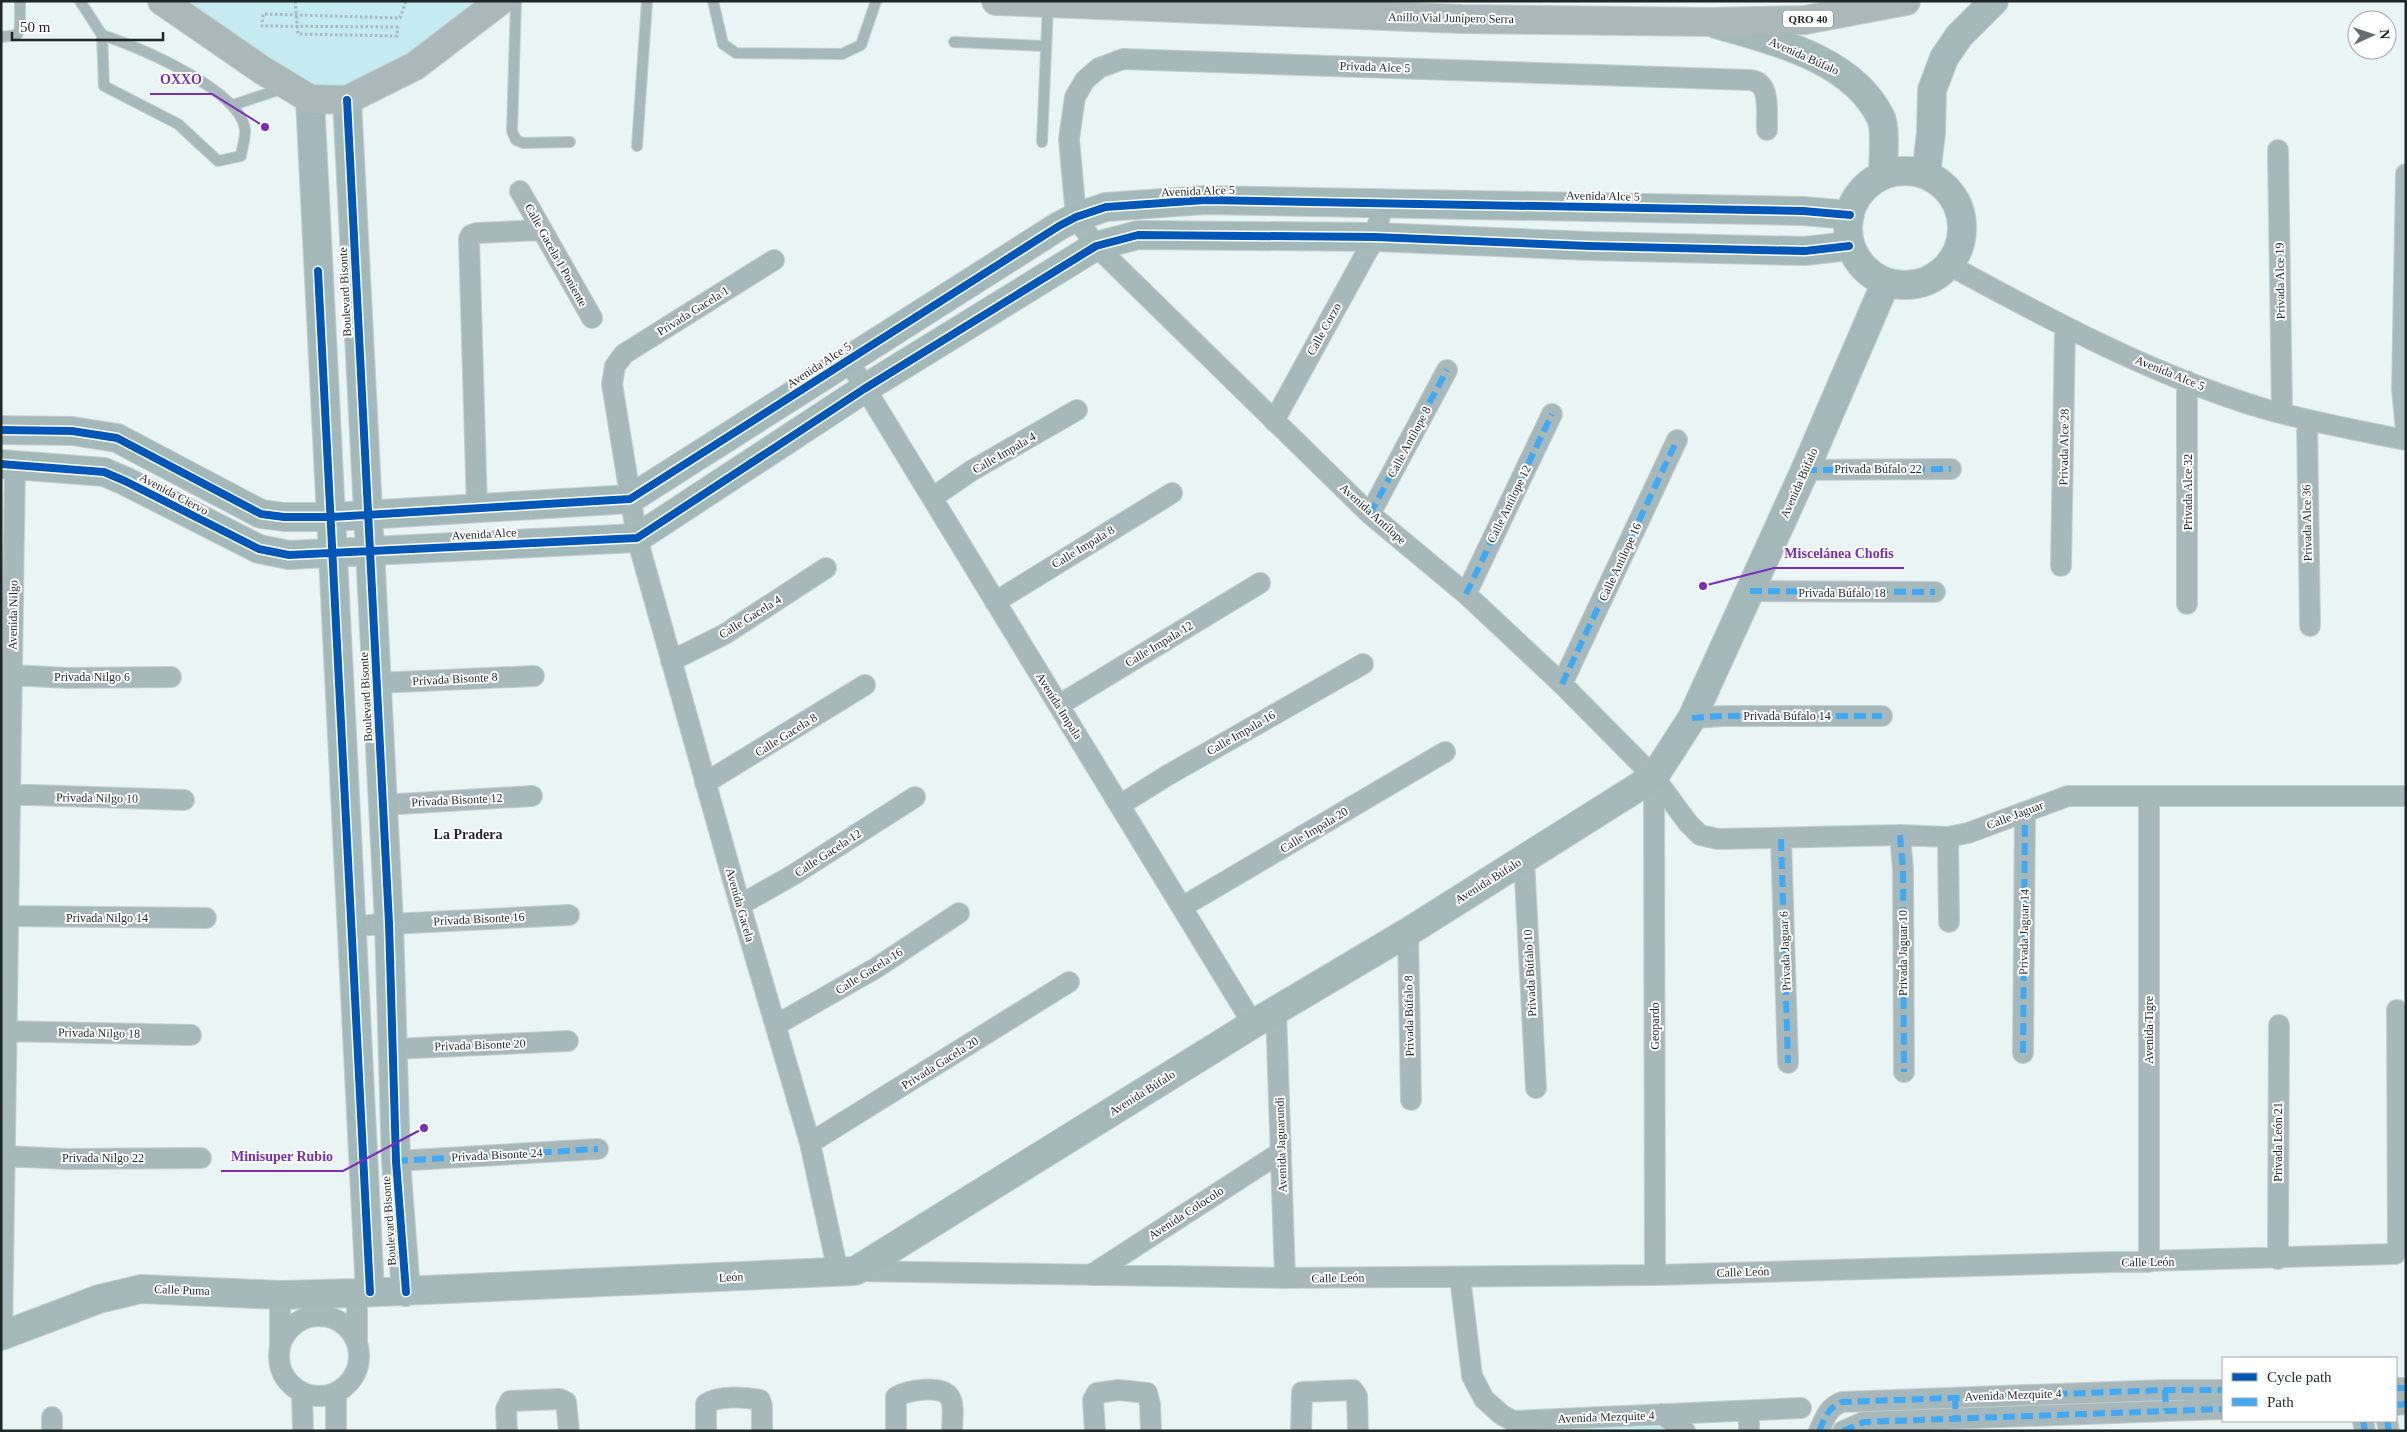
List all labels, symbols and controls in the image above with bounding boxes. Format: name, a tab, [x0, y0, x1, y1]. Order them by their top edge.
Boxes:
scale bar	[12, 10, 164, 42]
street label: Anillo Vial Junípero Serra	[1388, 10, 1515, 26]
road number: QRO 40	[1783, 10, 1833, 28]
north arrow	[2347, 10, 2397, 60]
text: 50 m	[20, 19, 51, 35]
text: N	[2377, 29, 2392, 40]
street label: Avenida Búfalo	[1767, 34, 1841, 78]
street label: Privada Alce 5	[1339, 59, 1411, 75]
callout: OXXO	[150, 65, 212, 94]
text: OXXO	[160, 72, 202, 87]
street label: Avenida Alce 5	[1161, 183, 1235, 199]
street label: Avenida Alce 5	[1566, 188, 1640, 204]
street label: Calle Gacela 1 Poniente	[522, 201, 590, 309]
street label: Privada Alce 19	[2272, 243, 2288, 319]
street label: Boulevard Bisonte	[336, 247, 354, 337]
street label: Privada Gacela 1	[655, 283, 731, 339]
street label: Calle Corzo	[1304, 300, 1344, 358]
street label: Avenida Alce 5	[784, 339, 854, 391]
street label: Avenida Alce 5	[2133, 353, 2207, 393]
street label: Calle Antílope 8	[1384, 404, 1434, 480]
street label: Privada Alce 28	[2056, 409, 2072, 485]
street label: Calle Impala 4	[970, 429, 1038, 477]
street label: Avenida Búfalo	[1777, 446, 1821, 520]
street label: Privada Alce 32	[2181, 454, 2195, 530]
street label: Privada Búfalo 22	[1834, 462, 1922, 476]
street label: Calle Antílope 12	[1484, 463, 1534, 545]
street label: Avenida Ciervo	[137, 470, 211, 518]
street label: Avenida Antílope	[1337, 481, 1409, 547]
street label: Privada Alce 36	[2299, 485, 2315, 561]
street label: Calle Antílope 16	[1596, 521, 1644, 603]
street label: Calle Impala 8	[1049, 523, 1117, 571]
street label: Avenida Alce	[451, 525, 517, 543]
callout: Miscelánea Chofis	[1774, 539, 1904, 568]
text: Miscelánea Chofis	[1784, 546, 1894, 561]
street label: Avenida Nilgo	[5, 580, 21, 650]
street label: Privada Búfalo 18	[1798, 586, 1886, 600]
street label: Calle Gacela 4	[716, 592, 784, 642]
street label: Calle Impala 12	[1123, 618, 1195, 670]
street label: Boulevard Bisonte	[357, 652, 375, 742]
street label: Privada Nilgo 6	[54, 670, 130, 684]
street label: Privada Bisonte 8	[412, 670, 498, 688]
street label: Avenida Impala	[1033, 670, 1085, 743]
street label: Calle Impala 16	[1204, 708, 1278, 758]
street label: Privada Búfalo 14	[1743, 709, 1831, 723]
street label: Calle Gacela 8	[752, 710, 820, 760]
street label: Privada Nilgo 10	[56, 790, 138, 806]
street label: Privada Bisonte 12	[411, 791, 503, 809]
street label: Calle Jaguar	[1985, 798, 2045, 832]
street label: Calle Impala 20	[1278, 804, 1350, 856]
street label: Calle Gacela 12	[792, 826, 864, 880]
district label: La Pradera	[434, 827, 502, 842]
street label: Avenida Búfalo	[1452, 855, 1524, 907]
street label: Avenida Gacela	[723, 867, 757, 944]
street label: Privada Jaguar 14	[2016, 889, 2032, 975]
street label: Privada Bisonte 16	[433, 910, 525, 928]
street label: Privada Jaguar 10	[1896, 910, 1910, 996]
street label: Privada Nilgo 14	[66, 911, 148, 925]
street label: Privada Jaguar 6	[1777, 911, 1793, 991]
street label: Privada Búfalo 10	[1521, 929, 1539, 1017]
street label: Calle Gacela 16	[833, 945, 905, 997]
street label: Privada Búfalo 8	[1401, 975, 1417, 1057]
street label: Avenida Tigre	[2142, 996, 2156, 1064]
street label: Geopardo	[1648, 1002, 1662, 1050]
street label: Privada Nilgo 18	[58, 1025, 140, 1041]
street label: Privada Gacela 20	[899, 1034, 981, 1092]
street label: Privada Bisonte 20	[434, 1036, 526, 1054]
street label: Avenida Búfalo	[1106, 1067, 1178, 1119]
street label: Avenida Jaguarundi	[1272, 1096, 1290, 1193]
street label: Privada León 21	[2271, 1102, 2285, 1182]
callout: Minisuper Rubio	[221, 1142, 343, 1171]
street label: Privada Bisonte 24	[451, 1146, 543, 1164]
text: Minisuper Rubio	[231, 1149, 333, 1164]
street label: Privada Nilgo 22	[62, 1151, 144, 1165]
street label: Boulevard Bisonte	[379, 1176, 399, 1266]
street label: Avenida Colocolo	[1146, 1184, 1226, 1242]
street label: Calle León	[2121, 1255, 2175, 1269]
street label: Calle León	[1716, 1264, 1770, 1280]
street label: León	[718, 1269, 744, 1285]
street label: Calle León	[1311, 1271, 1365, 1285]
street label: Calle Puma	[154, 1282, 211, 1298]
legend	[2222, 1357, 2397, 1422]
text: Cycle path	[2267, 1369, 2332, 1385]
street label: Avenida Mezquite 4	[1964, 1386, 2062, 1404]
text: Path	[2267, 1394, 2294, 1410]
street label: Avenida Mezquite 4	[1557, 1408, 1655, 1426]

